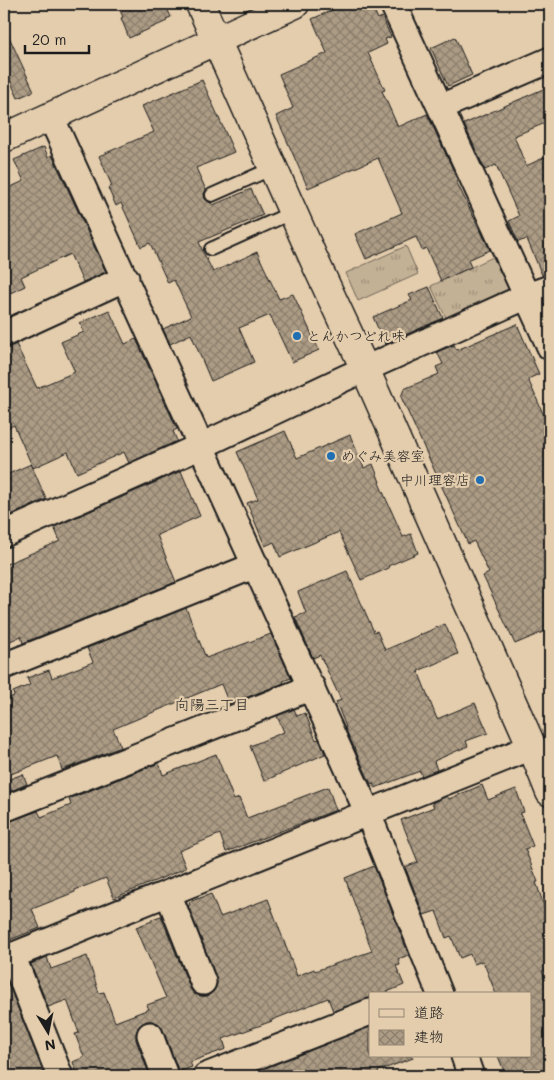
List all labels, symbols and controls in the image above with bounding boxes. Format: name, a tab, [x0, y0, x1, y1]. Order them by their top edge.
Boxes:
scale bar	[25, 22, 89, 54]
text: 20 m	[32, 29, 66, 49]
place label: とんかつどれ味	[307, 326, 405, 345]
marker: とんかつどれ味	[291, 330, 303, 342]
place label: めぐみ美容室	[341, 446, 424, 465]
marker: めぐみ美容室	[325, 450, 337, 462]
place label: 中川理容店	[400, 470, 470, 489]
marker: 中川理容店	[474, 474, 486, 486]
district label: 向陽三丁目	[174, 694, 250, 714]
legend	[369, 992, 532, 1058]
text: 道路	[414, 1002, 444, 1022]
north arrow	[22, 1008, 72, 1058]
text: 建物	[414, 1026, 444, 1046]
text: N	[43, 1035, 57, 1056]

